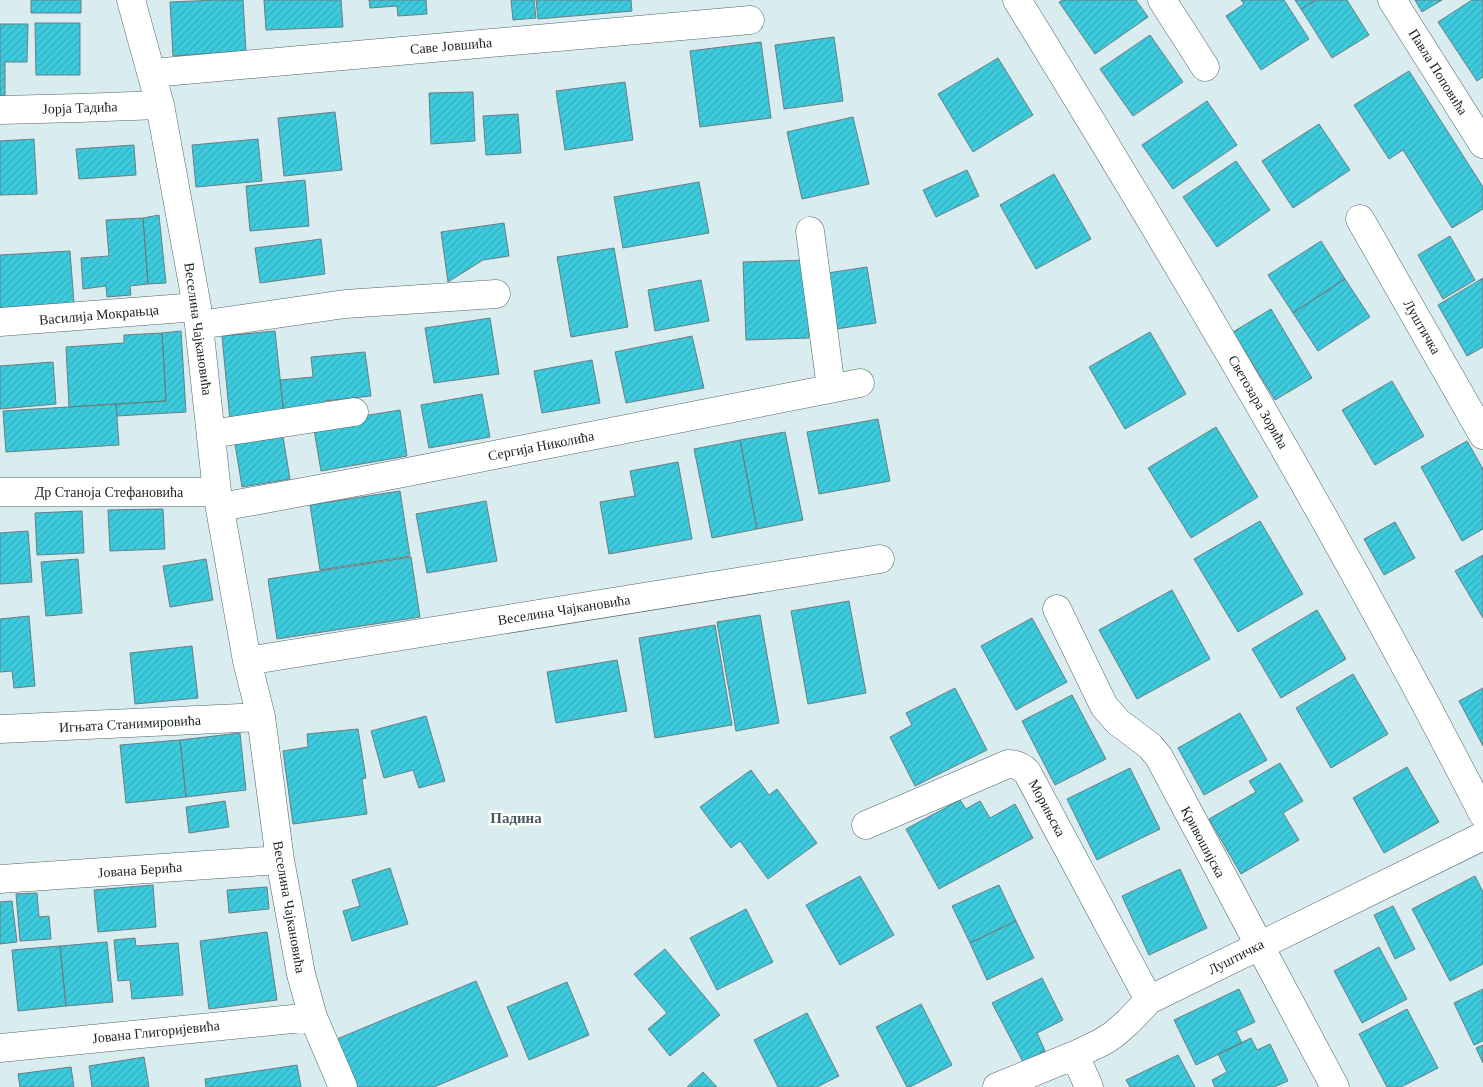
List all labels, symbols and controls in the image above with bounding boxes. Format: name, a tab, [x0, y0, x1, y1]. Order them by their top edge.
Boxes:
street label: Павла Поповића	[1406, 26, 1471, 118]
street label: Саве Јовшића	[409, 35, 493, 57]
street label: Јорја Тадића	[42, 99, 119, 117]
street label: Веселина Чајкановића	[181, 262, 215, 397]
street label: Луштичка	[1400, 297, 1444, 358]
street label: Василија Мокрањца	[38, 302, 160, 328]
street label: Светозара Зорића	[1225, 353, 1291, 452]
street label: Сергија Николића	[487, 428, 596, 464]
street label: Др Станоја Стефановића	[35, 485, 184, 500]
street label: Веселина Чајкановића	[497, 592, 632, 628]
street label: Игњата Станимировића	[59, 713, 202, 735]
street label: Морињска	[1026, 777, 1069, 840]
street label: Кривошијска	[1178, 804, 1228, 881]
district label: Падина	[490, 810, 542, 826]
street label: Веселина Чајкановића	[270, 840, 308, 975]
street label: Јована Берића	[97, 860, 183, 880]
street label: Луштичка	[1206, 936, 1267, 977]
street label: Јована Глигоријевића	[92, 1018, 221, 1046]

